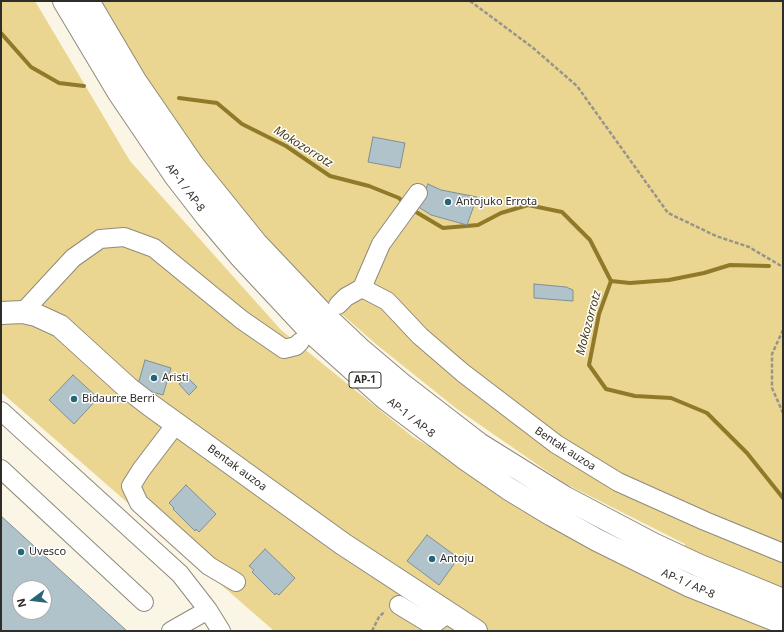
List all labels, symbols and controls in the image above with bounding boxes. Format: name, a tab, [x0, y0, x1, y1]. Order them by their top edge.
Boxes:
water label: Mokozorrotz	[271, 123, 335, 171]
street label: AP-1 / AP-8	[163, 161, 207, 215]
place label: Antojuko Errota	[456, 195, 537, 209]
marker: Antojuko Errota	[443, 197, 453, 207]
water label: Mokozorrotz	[573, 289, 605, 357]
place label: Aristi	[162, 371, 188, 385]
road number: AP-1	[349, 372, 381, 388]
marker: Aristi	[149, 373, 159, 383]
place label: Bidaurre Berri	[82, 392, 155, 406]
marker: Bidaurre Berri	[69, 394, 79, 404]
street label: AP-1 / AP-8	[385, 395, 437, 441]
street label: Bentak auzoa	[532, 424, 598, 474]
street label: Bentak auzoa	[205, 442, 269, 494]
place label: Uvesco	[29, 545, 66, 559]
marker: Uvesco	[16, 547, 26, 557]
place label: Antoju	[440, 552, 474, 566]
marker: Antoju	[427, 554, 437, 564]
street label: AP-1 / AP-8	[659, 566, 717, 602]
north arrow	[12, 580, 52, 620]
text: N	[12, 597, 29, 609]

